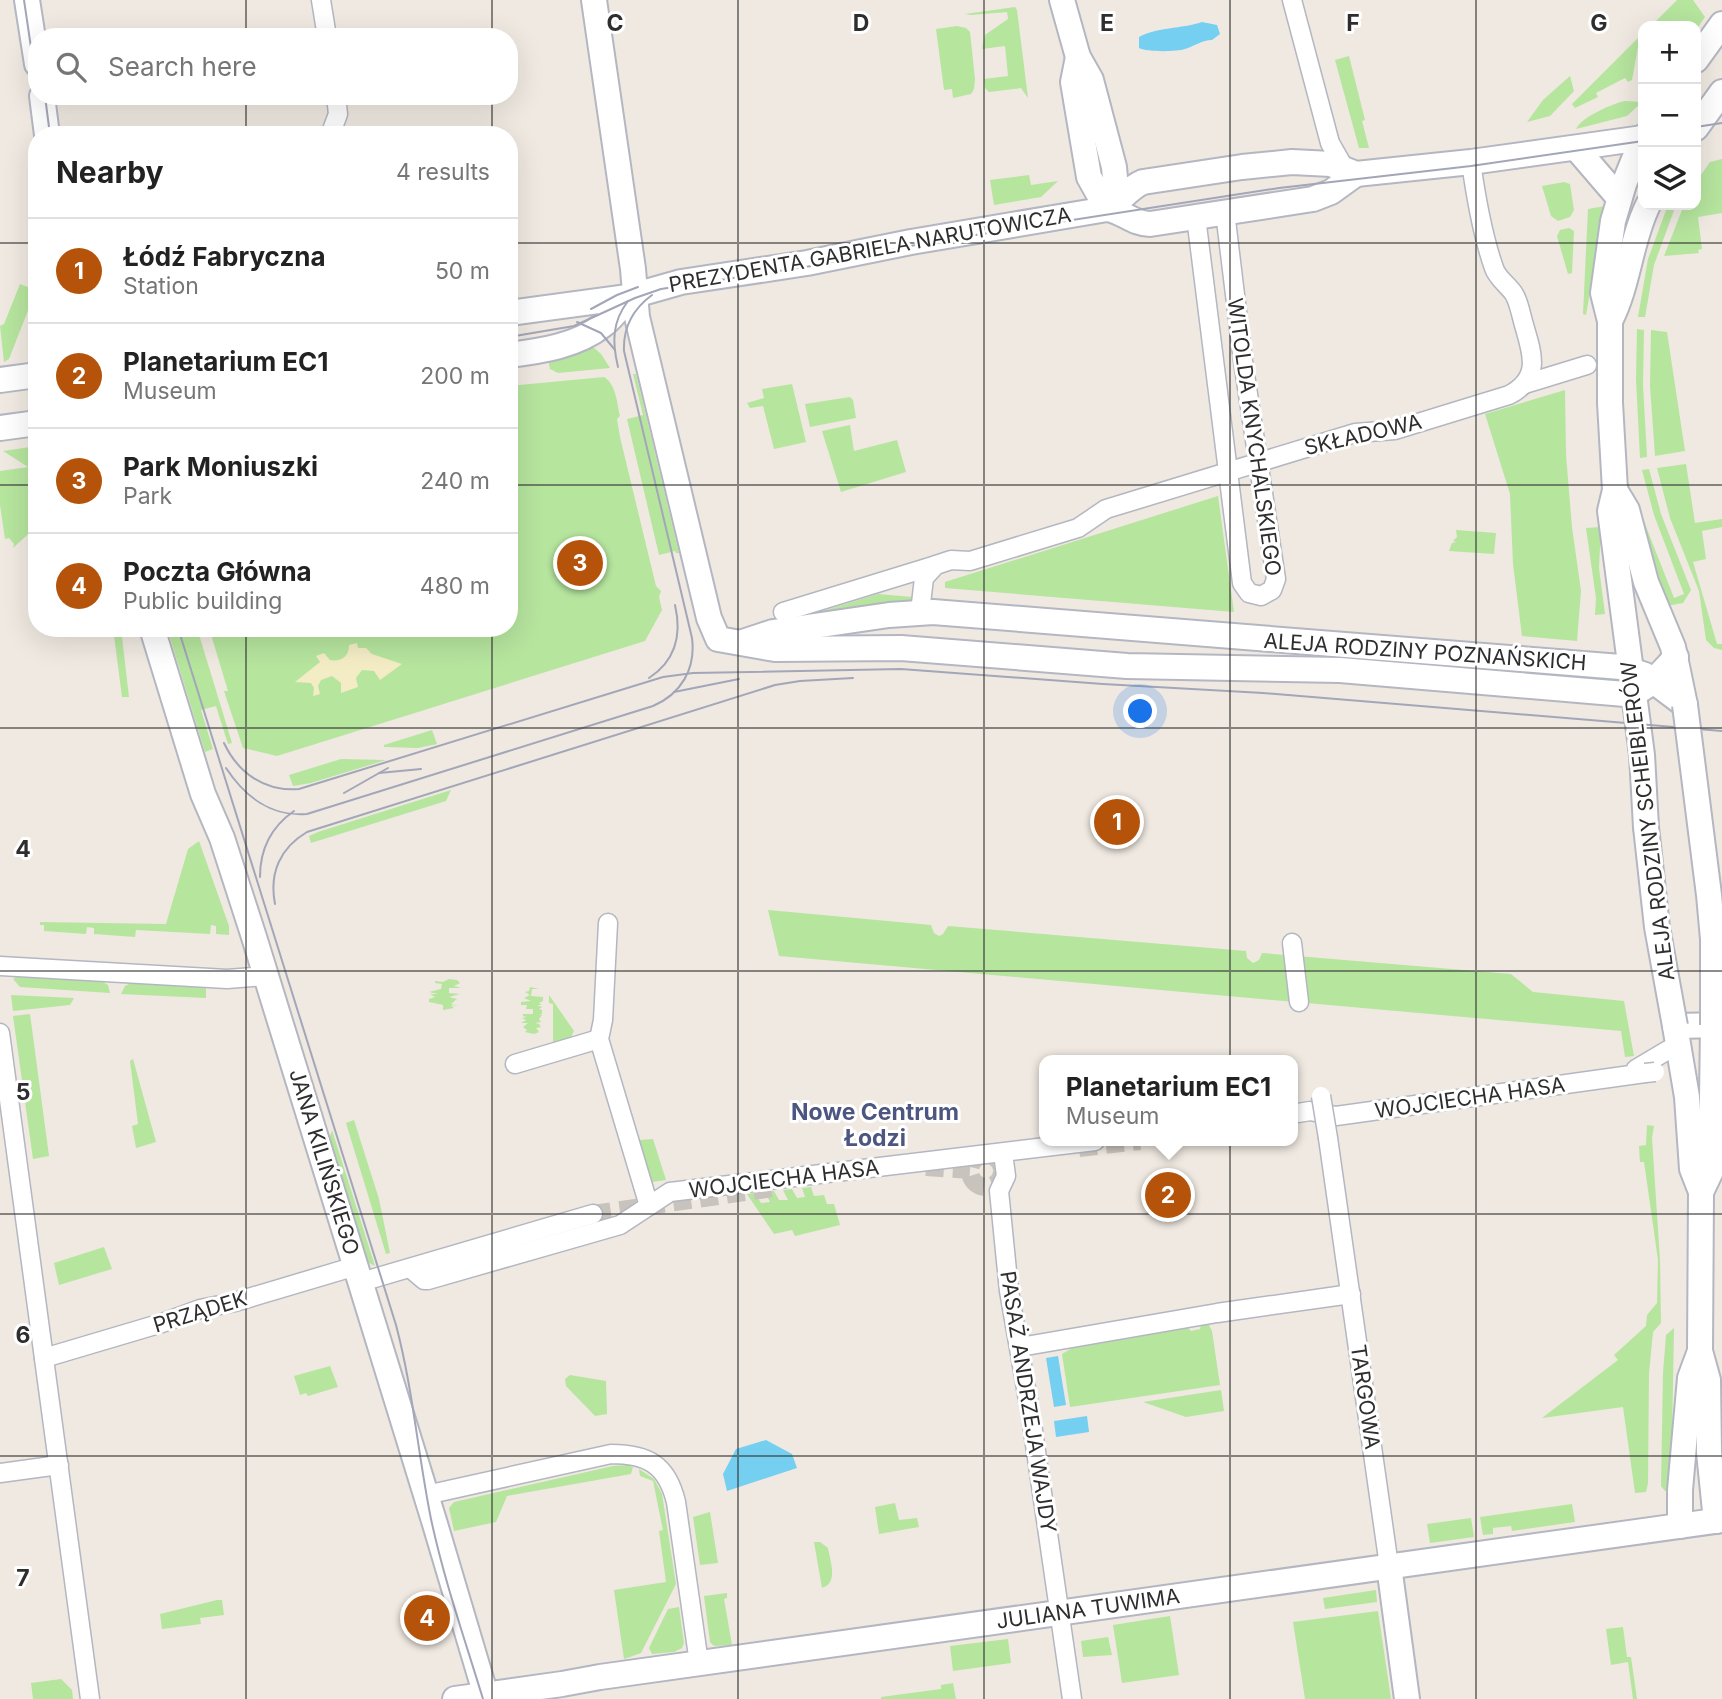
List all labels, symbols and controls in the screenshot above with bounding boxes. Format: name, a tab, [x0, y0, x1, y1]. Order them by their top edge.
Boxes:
text: C	[606, 9, 624, 37]
text: D	[853, 9, 869, 37]
text: E	[1100, 9, 1114, 37]
text: F	[1346, 9, 1360, 37]
text: G	[1590, 9, 1608, 37]
map controls	[1638, 21, 1701, 210]
button: +	[1638, 21, 1701, 84]
search box	[28, 28, 518, 105]
icon: search	[52, 48, 90, 86]
text: Search here	[108, 51, 257, 82]
button: −	[1638, 84, 1701, 147]
button: layers	[1638, 147, 1701, 210]
text: Nearby	[56, 154, 164, 190]
text: 4 results	[396, 158, 490, 186]
street label: PREZYDENTA GABRIELA NARUTOWICZA	[667, 202, 1073, 297]
text: Łódź Fabryczna	[123, 241, 326, 272]
text: 1	[74, 257, 84, 285]
text: 50 m	[435, 257, 490, 285]
text: Station	[123, 272, 199, 300]
street label: WITOLDA KNYCHALSKIEGO	[1223, 296, 1286, 578]
text: Planetarium EC1	[123, 346, 329, 377]
text: 2	[72, 362, 86, 390]
text: 200 m	[420, 362, 490, 390]
text: Museum	[123, 377, 217, 405]
street label: SKŁADOWA	[1302, 409, 1424, 460]
text: Park Moniuszki	[123, 451, 318, 482]
text: 3	[72, 467, 86, 495]
text: 240 m	[420, 467, 490, 495]
text: Park	[123, 482, 172, 510]
pin: 3	[557, 537, 603, 589]
text: Poczta Główna	[123, 556, 312, 587]
text: 4	[71, 572, 87, 600]
text: 480 m	[420, 572, 490, 600]
text: Public building	[123, 587, 282, 615]
street label: ALEJA RODZINY POZNAŃSKICH	[1263, 627, 1587, 675]
street label: ALEJA RODZINY SCHEIBLERÓW	[1614, 660, 1680, 982]
your location	[1123, 694, 1157, 728]
pin: 1	[1094, 796, 1140, 848]
text: 4	[15, 835, 31, 863]
popup	[1039, 1055, 1298, 1146]
street label: JANA KILIŃSKIEGO	[284, 1066, 366, 1258]
text: Planetarium EC1	[1066, 1071, 1271, 1102]
street label: WOJCIECHA HASA	[1373, 1072, 1567, 1123]
text: 5	[16, 1078, 30, 1106]
district label: Nowe Centrum Łodzi	[791, 1098, 959, 1152]
text: Museum	[1066, 1102, 1159, 1130]
street label: WOJCIECHA HASA	[687, 1154, 881, 1203]
pin: 2	[1145, 1169, 1191, 1221]
street label: PASAŻ ANDRZEJA WAJDY	[995, 1269, 1063, 1535]
street label: PRZĄDEK	[150, 1285, 250, 1338]
text: 6	[16, 1321, 30, 1349]
street label: TARGOWA	[1346, 1343, 1385, 1451]
text: 7	[16, 1564, 30, 1592]
street label: JULIANA TUWIMA	[995, 1583, 1181, 1634]
pin: 4	[404, 1592, 450, 1644]

